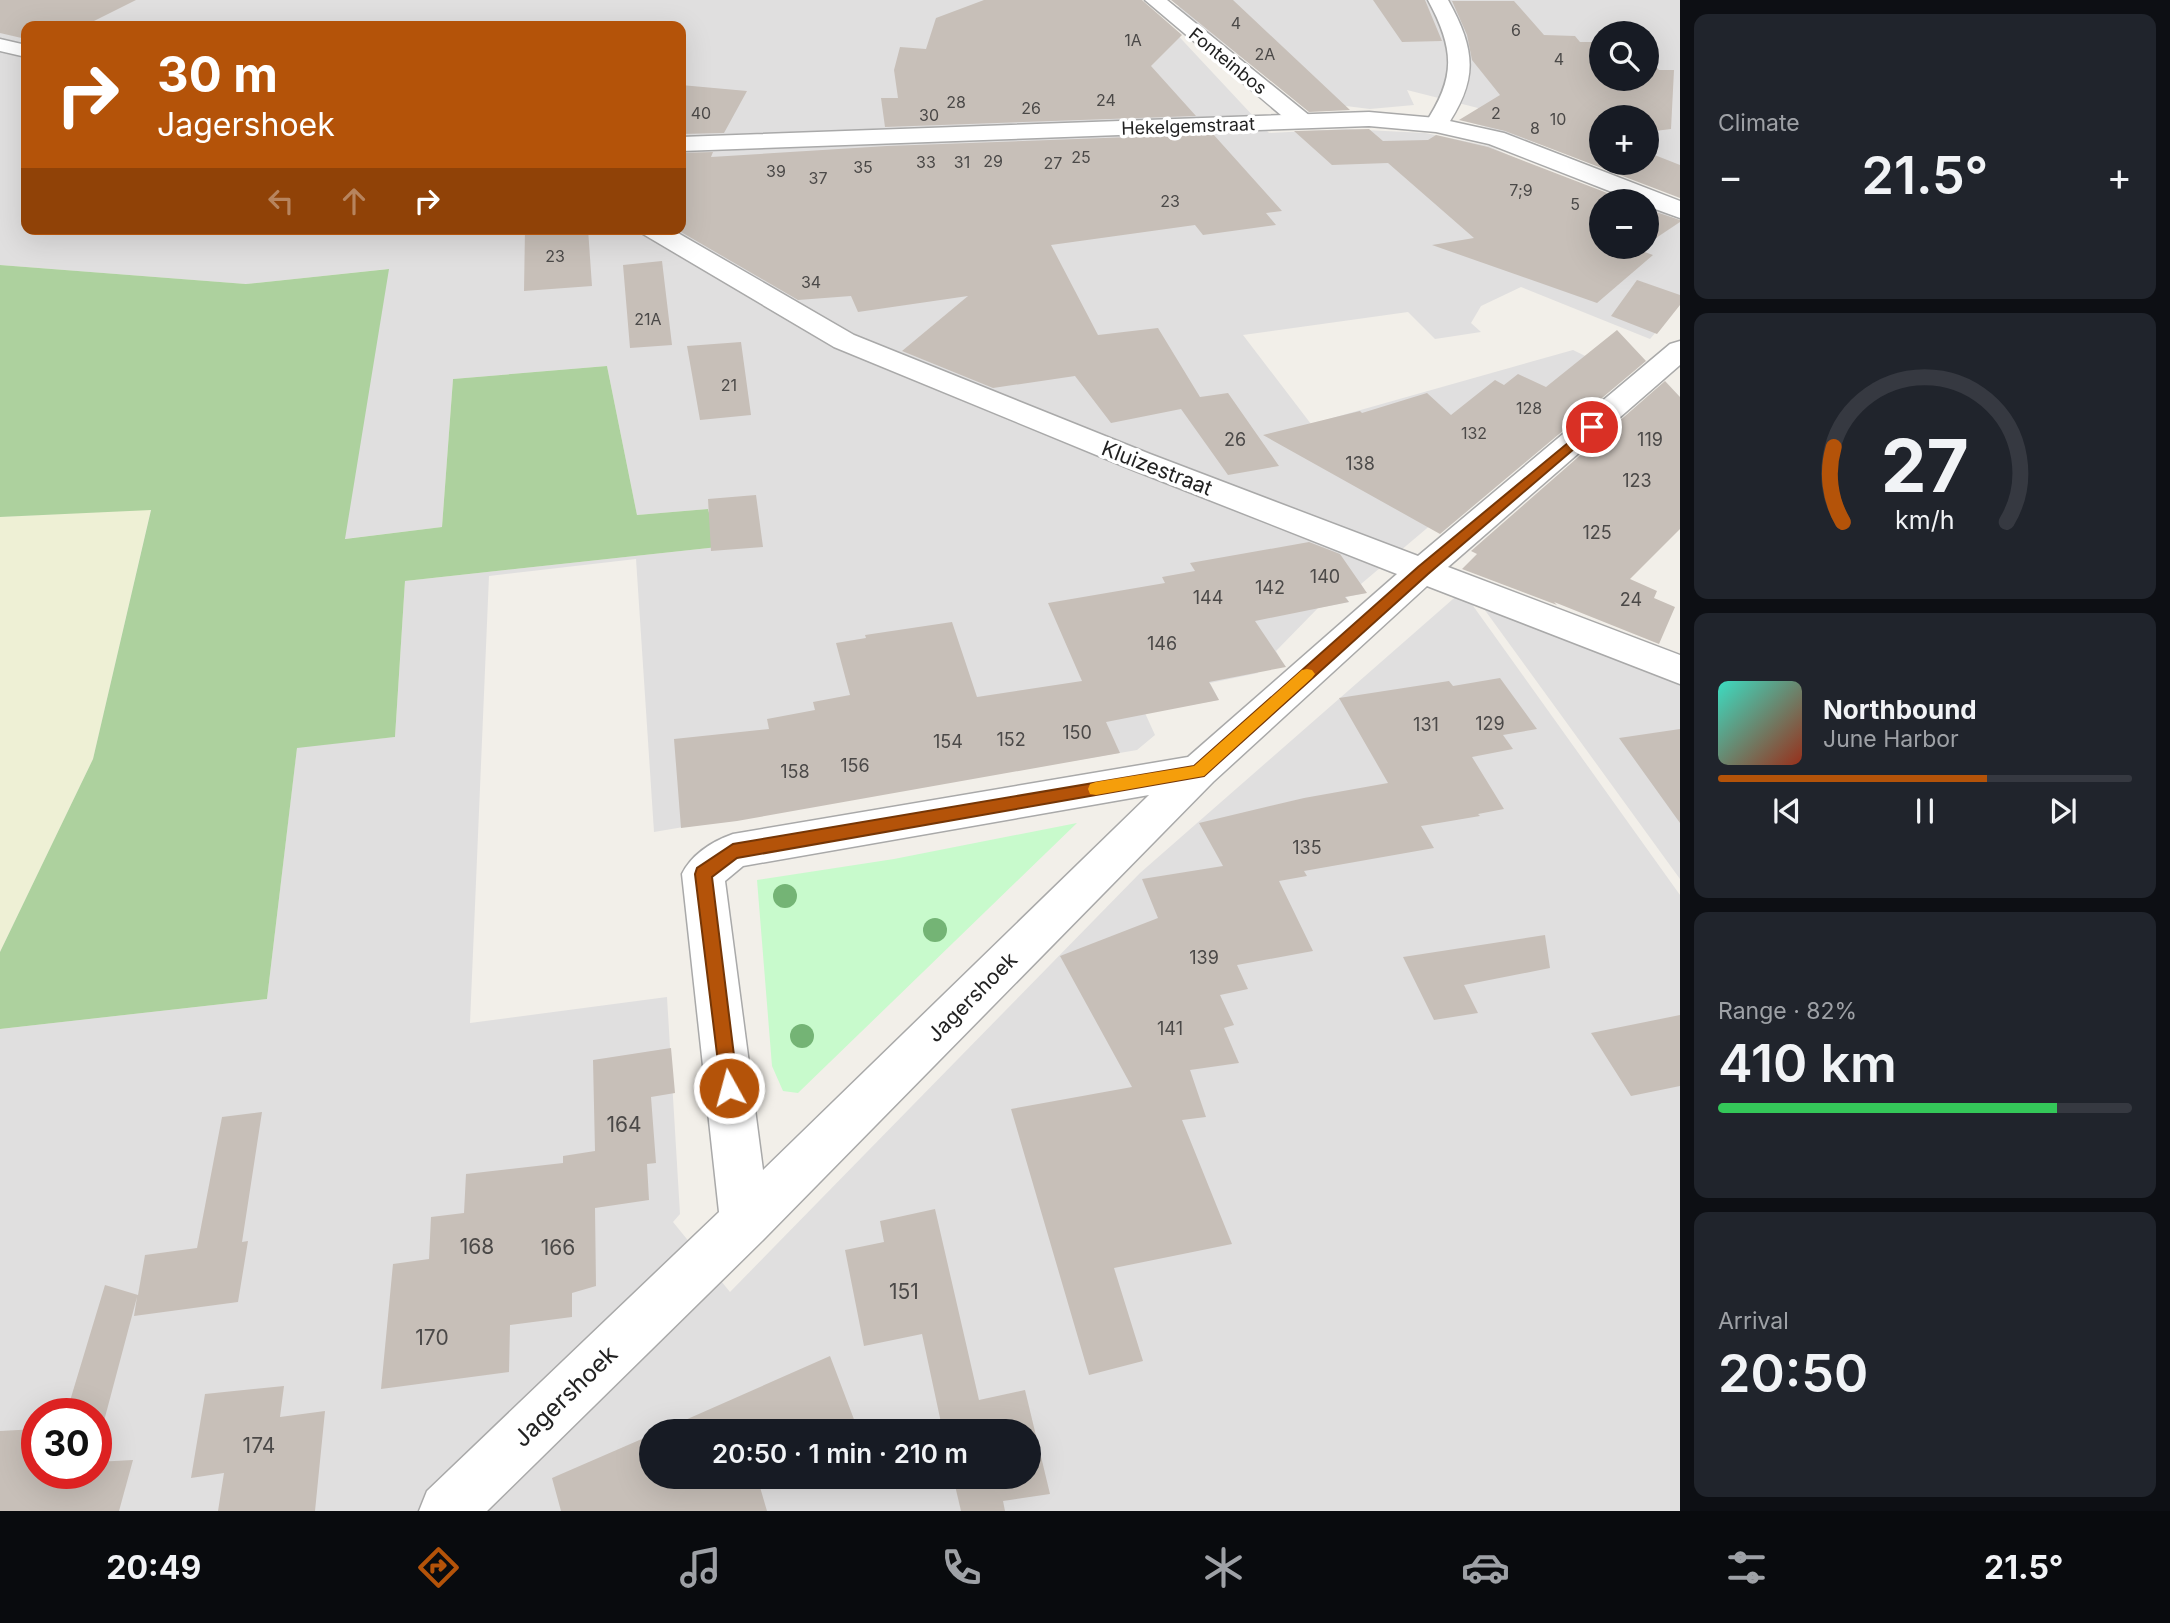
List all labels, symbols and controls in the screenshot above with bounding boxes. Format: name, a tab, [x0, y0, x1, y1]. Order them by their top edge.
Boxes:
house number: 4	[1231, 13, 1241, 33]
house number: 6	[1511, 20, 1521, 40]
map controls	[1589, 21, 1659, 259]
button: search	[1589, 21, 1659, 91]
street label: Fonteinbos	[1185, 23, 1271, 99]
house number: 1A	[1124, 30, 1142, 50]
house number: 2A	[1255, 44, 1275, 64]
text: 30 m	[157, 45, 278, 104]
icon: right	[42, 49, 133, 140]
house number: 4	[1554, 49, 1564, 69]
house number: 24	[1096, 90, 1116, 110]
house number: 28	[946, 92, 966, 112]
house number: 26	[1021, 98, 1041, 118]
house number: 40	[691, 103, 711, 123]
house number: 2	[1491, 103, 1501, 123]
text: Jagershoek	[157, 105, 335, 144]
house number: 30	[919, 105, 939, 125]
button: +	[1589, 105, 1659, 175]
house number: 10	[1550, 109, 1566, 129]
text: Climate	[1718, 109, 1800, 137]
street label: Hekelgemstraat	[1121, 113, 1255, 139]
house number: 8	[1530, 118, 1540, 138]
text: 21.5°	[1862, 144, 1988, 207]
house number: 25	[1071, 147, 1091, 167]
house number: 29	[983, 151, 1003, 171]
house number: 33	[916, 152, 936, 172]
house number: 31	[954, 152, 970, 172]
house number: 27	[1044, 153, 1062, 173]
text: −	[1718, 153, 1743, 199]
text: +	[2107, 153, 2132, 199]
house number: 35	[853, 157, 873, 177]
house number: 39	[766, 161, 786, 181]
house number: 37	[809, 168, 827, 188]
house number: 7;9	[1509, 180, 1533, 200]
icon: left	[262, 182, 300, 220]
icon: ahead	[335, 182, 373, 220]
icon: right	[408, 182, 446, 220]
button: −	[1589, 189, 1659, 259]
house number: 23	[1160, 191, 1180, 211]
house number: 5	[1570, 194, 1580, 214]
house number: 23	[545, 246, 565, 266]
house number: 34	[801, 272, 821, 292]
house number: 21A	[634, 309, 662, 329]
house number: 21	[721, 375, 737, 395]
pin	[1562, 397, 1622, 457]
house number: 128	[1516, 398, 1542, 418]
icon: arrive	[1573, 408, 1611, 446]
text: 27	[1881, 422, 1969, 511]
house number: 132	[1461, 423, 1487, 443]
house number: 26	[1224, 429, 1246, 450]
house number: 119	[1637, 429, 1663, 450]
street label: Kluizestraat	[1098, 435, 1216, 501]
house number: 138	[1345, 453, 1375, 474]
house number: 123	[1622, 470, 1652, 491]
text: km/h	[1895, 505, 1955, 535]
house number: 125	[1582, 522, 1612, 543]
house number: 140	[1310, 566, 1340, 587]
house number: 142	[1255, 577, 1285, 598]
house number: 144	[1193, 587, 1223, 608]
house number: 24	[1620, 589, 1642, 610]
house number: 146	[1147, 633, 1177, 654]
text: Northbound	[1823, 694, 1977, 725]
house number: 129	[1475, 713, 1505, 734]
house number: 131	[1413, 714, 1439, 735]
house number: 150	[1062, 722, 1092, 743]
text: June Harbor	[1823, 725, 1959, 753]
house number: 152	[996, 729, 1026, 750]
house number: 154	[933, 731, 963, 752]
house number: 156	[840, 755, 870, 776]
house number: 158	[780, 761, 810, 782]
icon: previous	[1768, 792, 1806, 830]
icon: pause	[1906, 792, 1944, 830]
icon: next	[2044, 792, 2082, 830]
house number: 135	[1292, 837, 1322, 858]
street label: Jagershoek	[922, 947, 1022, 1047]
house number: 139	[1189, 947, 1219, 968]
text: Range · 82%	[1718, 997, 1857, 1025]
house number: 141	[1157, 1018, 1183, 1039]
text: 410 km	[1718, 1032, 1897, 1095]
position arrow	[692, 1051, 766, 1125]
house number: 164	[606, 1112, 642, 1137]
house number: 168	[460, 1234, 494, 1259]
house number: 166	[541, 1235, 575, 1260]
house number: 151	[889, 1279, 919, 1304]
text: Arrival	[1718, 1307, 1789, 1335]
house number: 170	[415, 1325, 449, 1350]
street label: Jagershoek	[507, 1339, 623, 1453]
text: 20:50	[1718, 1342, 1868, 1405]
speed limit sign: 30	[21, 1398, 112, 1489]
house number: 174	[243, 1433, 275, 1458]
text: 20:50 · 1 min · 210 m	[712, 1438, 968, 1469]
icon: directions	[414, 1543, 463, 1592]
icon: music	[676, 1543, 725, 1592]
icon: phone	[937, 1543, 986, 1592]
icon: climate	[1199, 1543, 1248, 1592]
icon: car	[1461, 1543, 1510, 1592]
icon: filters	[1722, 1543, 1771, 1592]
text: 20:49	[106, 1548, 201, 1587]
text: 21.5°	[1984, 1548, 2064, 1587]

